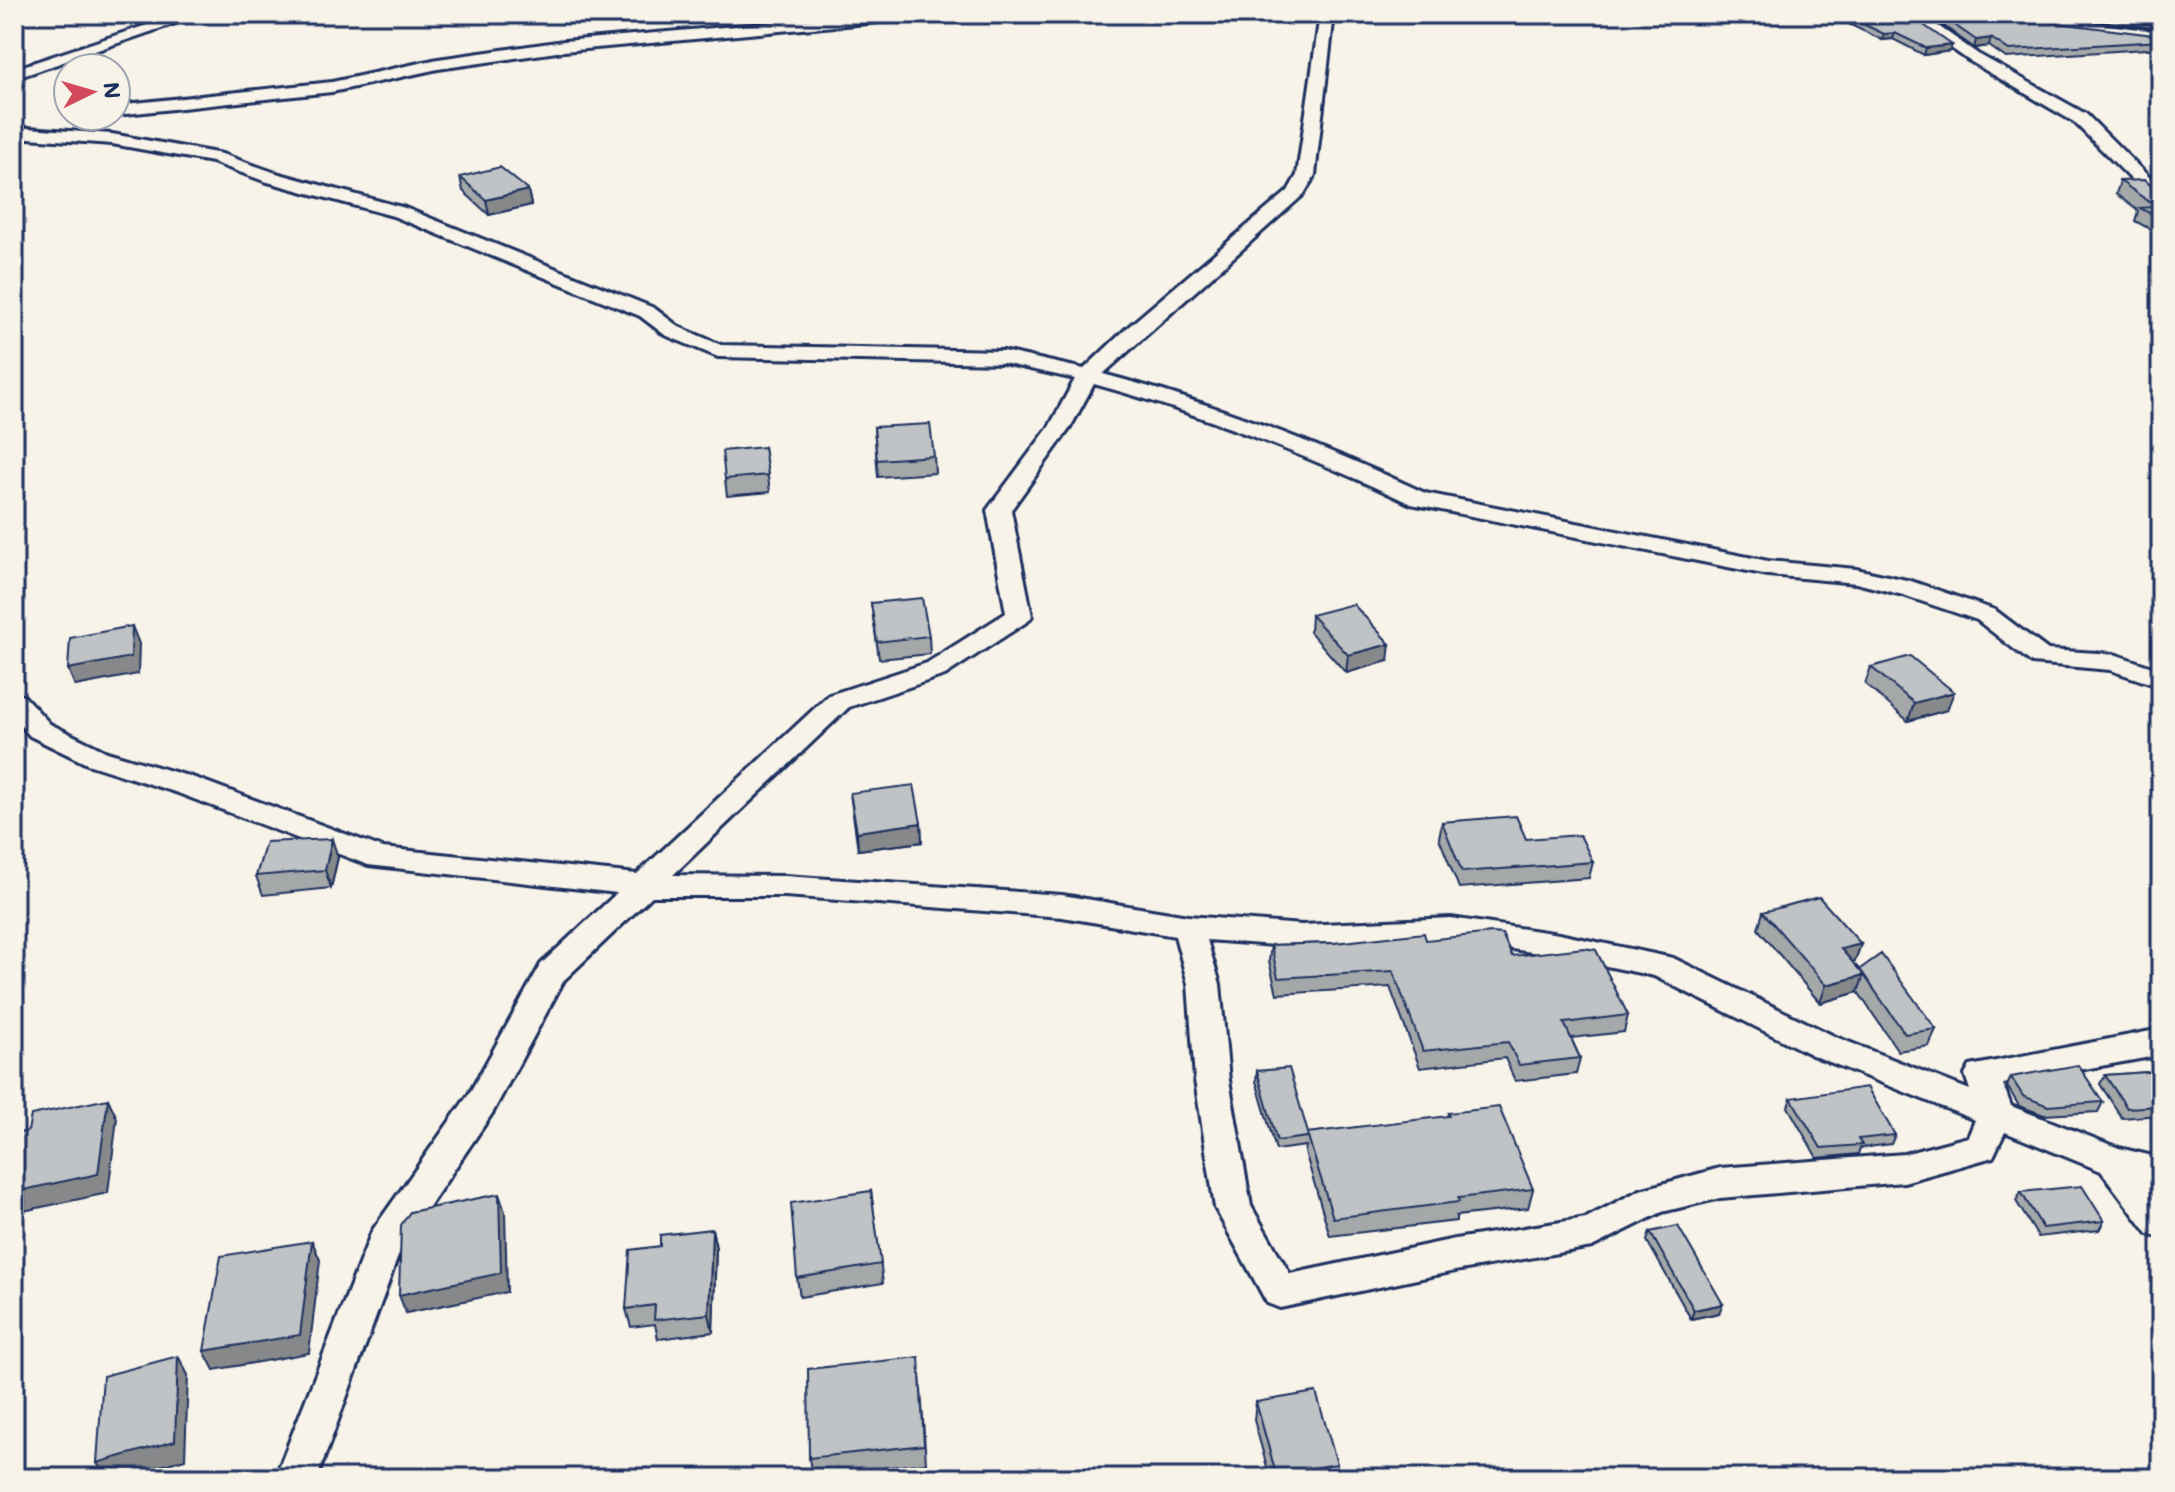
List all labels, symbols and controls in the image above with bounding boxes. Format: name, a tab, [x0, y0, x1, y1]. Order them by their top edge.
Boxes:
north arrow	[52, 52, 132, 132]
text: N	[97, 81, 128, 100]

